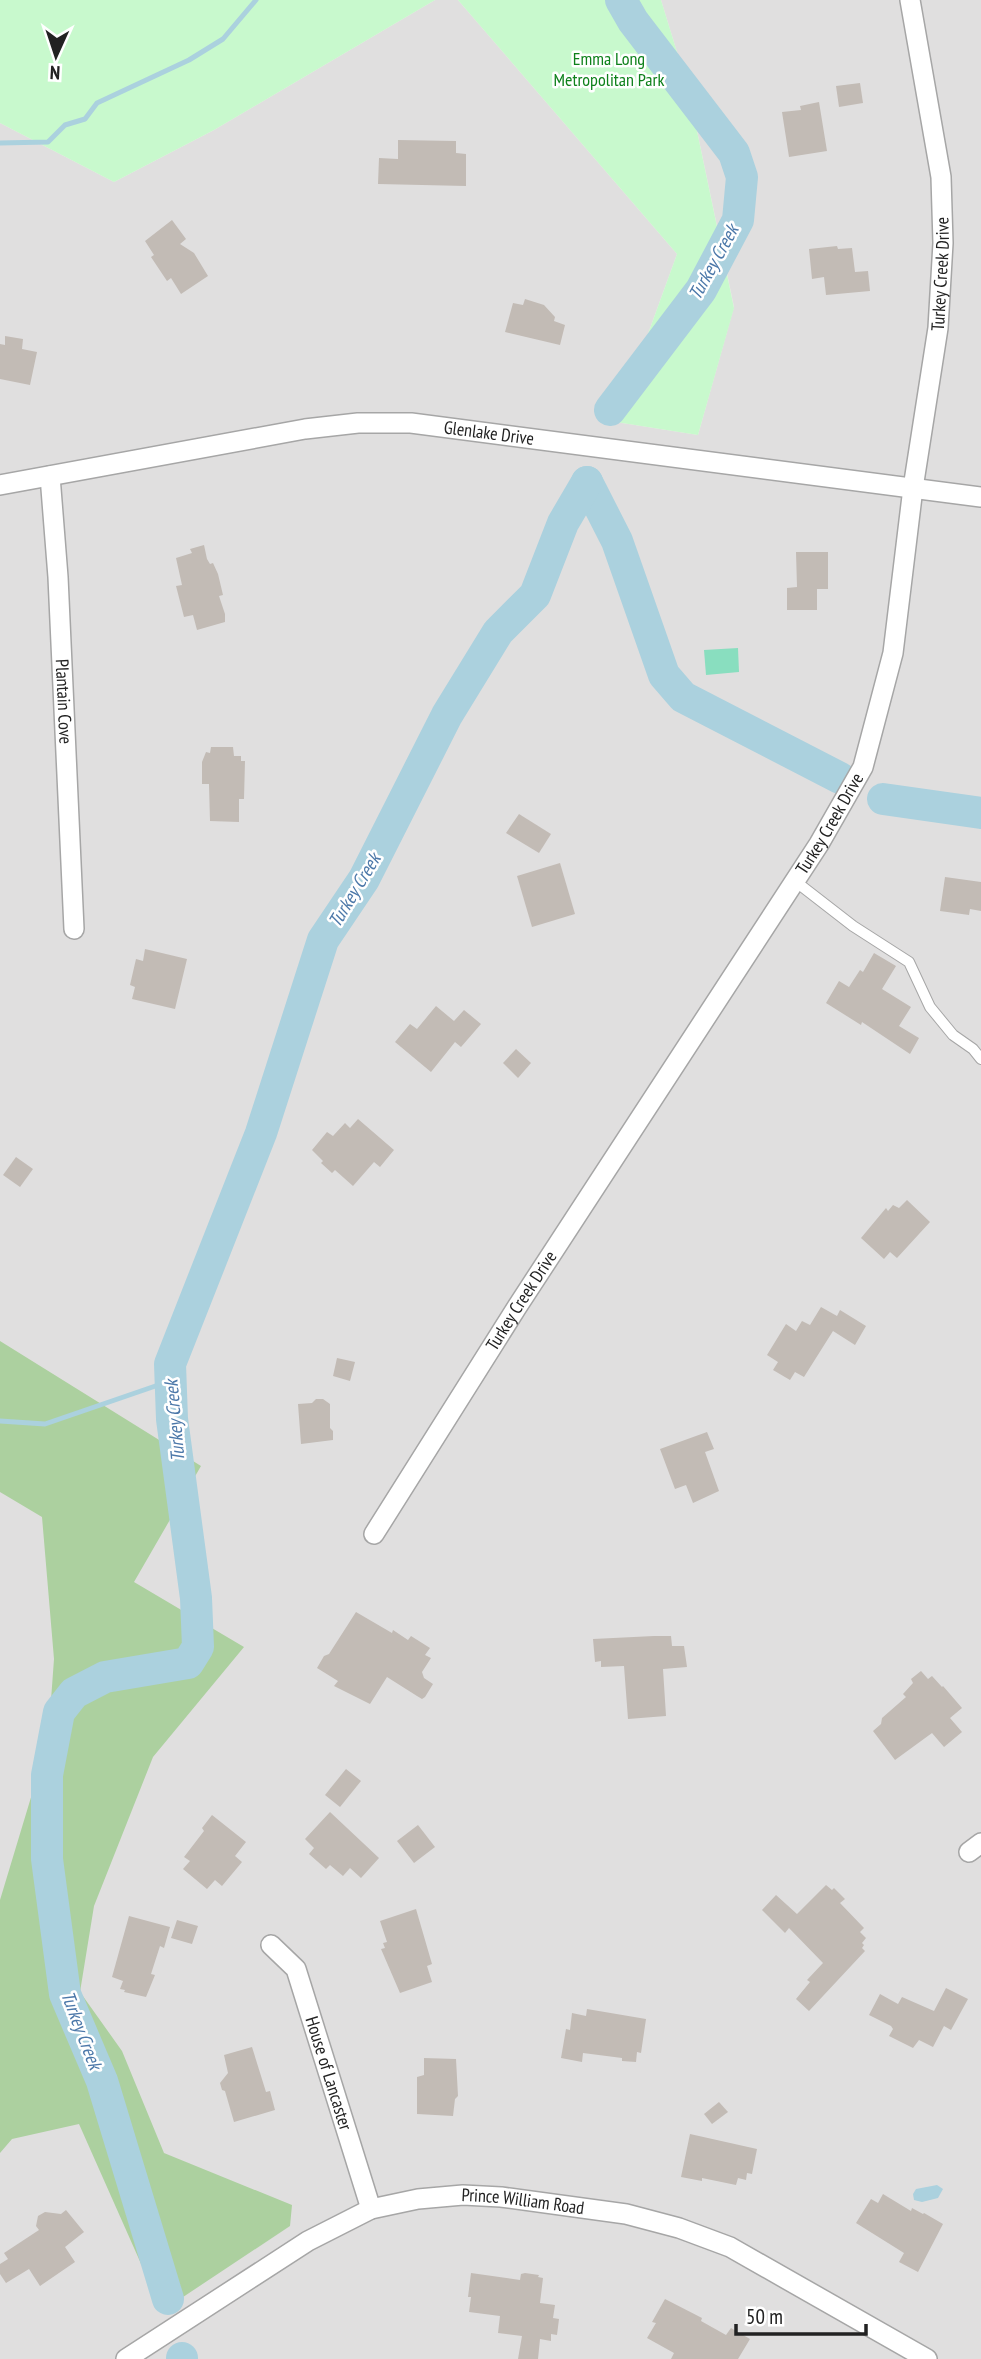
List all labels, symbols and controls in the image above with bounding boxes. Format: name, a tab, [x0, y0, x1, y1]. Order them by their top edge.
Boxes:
north arrow	[21, 21, 91, 91]
park label: Emma Long Metropolitan Park	[554, 47, 664, 91]
text: N	[49, 61, 61, 85]
street label: Turkey Creek Drive	[926, 217, 954, 331]
water label: Turkey Creek	[683, 218, 745, 304]
street label: Glenlake Drive	[443, 415, 535, 450]
street label: Plantain Cove	[51, 659, 78, 745]
street label: Turkey Creek Drive	[790, 769, 868, 879]
water label: Turkey Creek	[323, 846, 387, 931]
street label: Turkey Creek Drive	[481, 1246, 562, 1355]
water label: Turkey Creek	[158, 1376, 190, 1463]
water label: Turkey Creek	[56, 1987, 109, 2075]
street label: House of Lancaster	[301, 2014, 358, 2133]
street label: Prince William Road	[461, 2183, 586, 2219]
scale bar	[736, 2292, 866, 2336]
text: 50 m	[746, 2303, 783, 2330]

